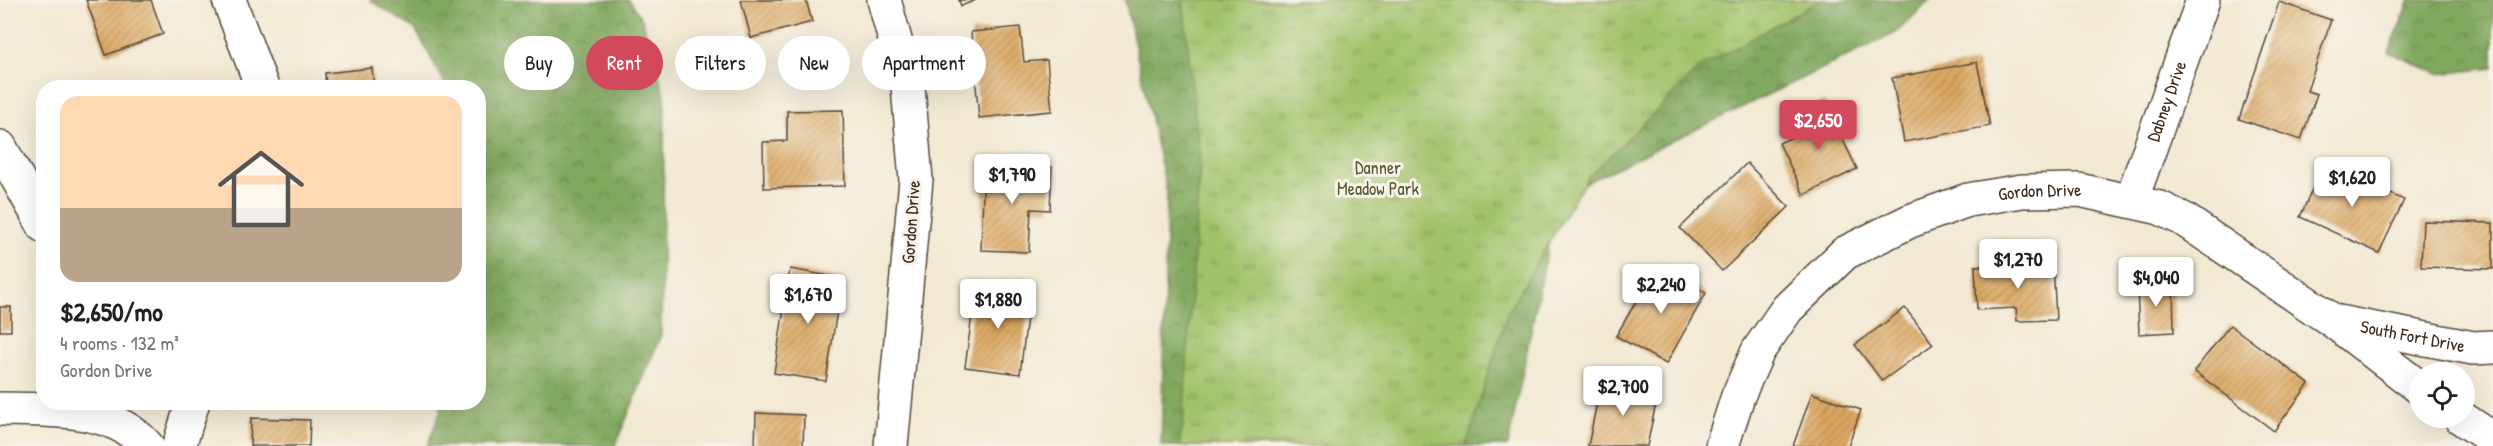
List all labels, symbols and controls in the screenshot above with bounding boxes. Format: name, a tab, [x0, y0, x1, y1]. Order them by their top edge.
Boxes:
chip: Buy	[504, 36, 574, 90]
chip: Rent	[586, 36, 663, 90]
chip: Filters	[675, 36, 766, 90]
chip: New	[778, 36, 850, 90]
chip: Apartment	[862, 36, 986, 90]
street label: Dabney Drive	[2140, 57, 2192, 145]
pin: $2,650	[1769, 100, 1867, 151]
text: $2,650	[1794, 106, 1842, 133]
icon: home	[207, 135, 315, 243]
pin: $1,790	[963, 154, 1061, 205]
park label: Danner Meadow Park	[1337, 155, 1419, 201]
pin: $1,620	[2303, 157, 2401, 208]
text: $1,790	[988, 160, 1036, 187]
text: $1,620	[2328, 163, 2376, 190]
street label: Gordon Drive	[1996, 177, 2082, 207]
street label: Gordon Drive	[895, 180, 926, 264]
pin: $1,270	[1969, 239, 2067, 290]
text: $1,270	[1993, 245, 2043, 272]
pin: $4,040	[2107, 257, 2205, 308]
text: $4,040	[2132, 263, 2180, 290]
pin: $2,240	[1612, 264, 1710, 315]
text: $2,240	[1636, 270, 1686, 297]
pin: $1,670	[759, 274, 857, 325]
pin: $1,880	[949, 279, 1047, 330]
text: $1,670	[784, 280, 832, 307]
text: $1,880	[974, 285, 1022, 312]
text: $2,650/mo	[60, 294, 163, 329]
street label: South Fort Drive	[2358, 314, 2467, 358]
text: 4 rooms · 132 m²	[60, 329, 179, 356]
text: Gordon Drive	[60, 356, 153, 383]
map controls	[2409, 362, 2475, 428]
button: locate	[2409, 362, 2475, 428]
pin: $2,700	[1574, 366, 1672, 417]
text: $2,700	[1597, 372, 1649, 399]

